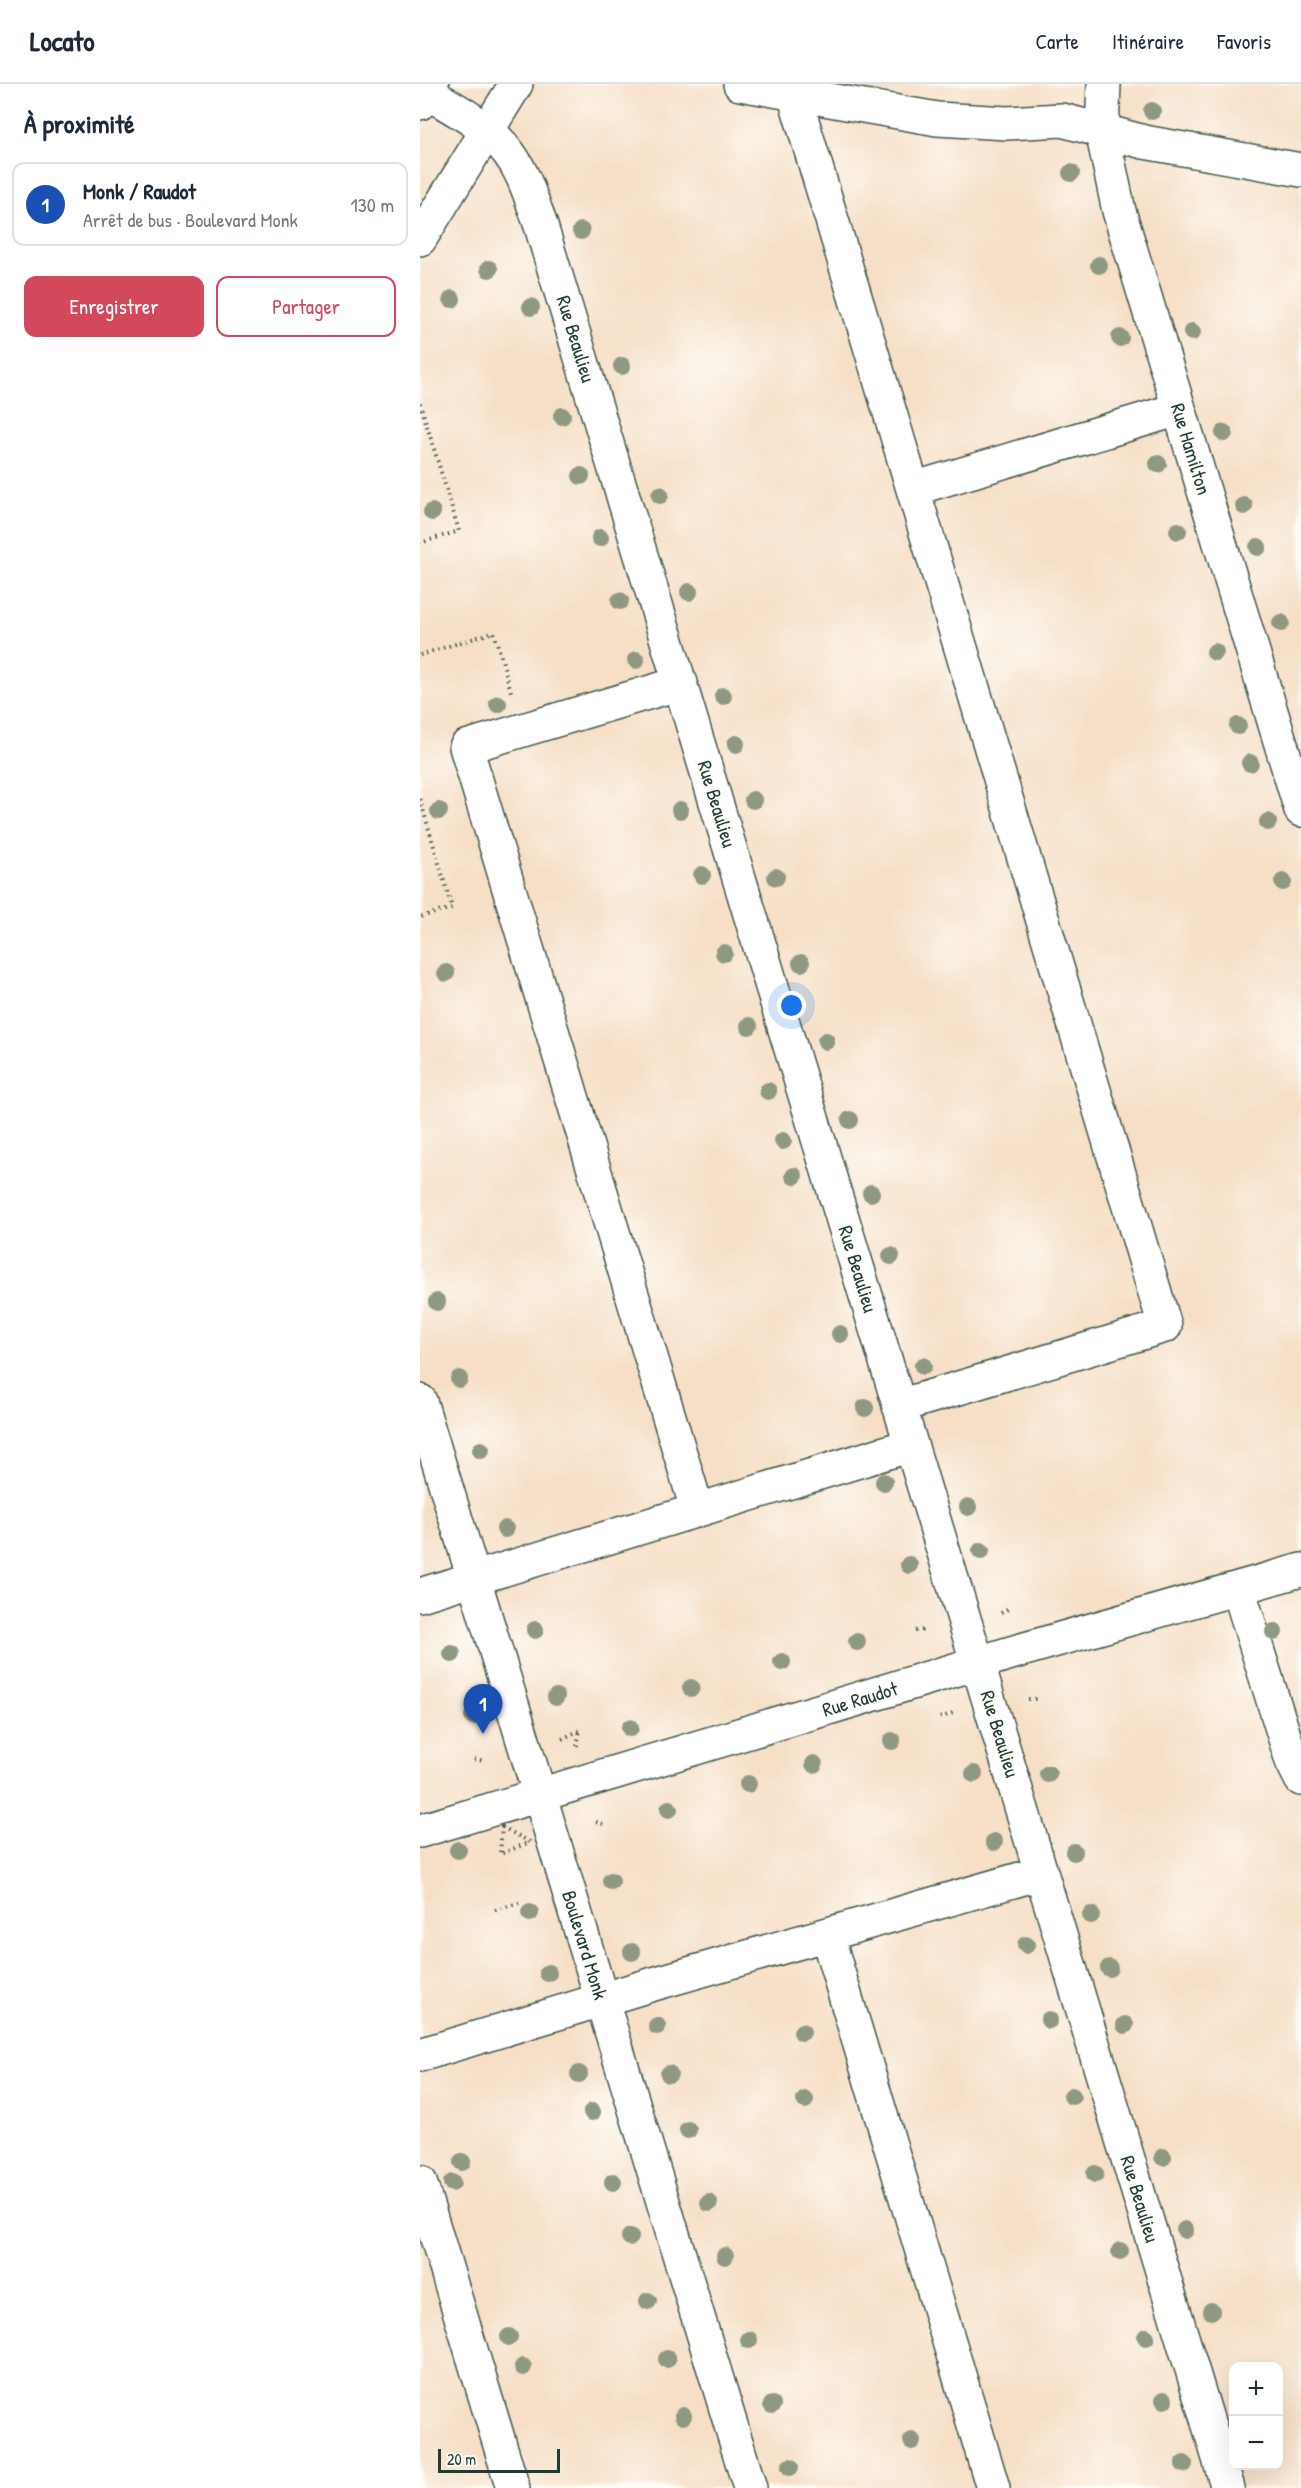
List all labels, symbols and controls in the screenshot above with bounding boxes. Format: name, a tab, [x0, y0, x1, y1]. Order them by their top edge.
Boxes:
text: Locato	[30, 22, 94, 60]
text: Carte	[1036, 27, 1079, 56]
text: Itinéraire	[1112, 27, 1184, 56]
text: Favoris	[1217, 27, 1271, 56]
text: À proximité	[24, 106, 135, 141]
text: Monk / Raudot	[83, 176, 196, 206]
text: 1	[42, 191, 49, 218]
text: 130 m	[351, 191, 394, 218]
text: Arrêt de bus · Boulevard Monk	[83, 206, 298, 233]
button: Enregistrer	[24, 276, 204, 337]
button: Partager	[216, 276, 396, 337]
street label: Rue Beaulieu	[551, 292, 602, 386]
street label: Rue Hamilton	[1165, 400, 1218, 498]
street label: Rue Beaulieu	[692, 757, 743, 851]
your location	[777, 991, 806, 1020]
street label: Rue Beaulieu	[833, 1222, 884, 1316]
street label: Rue Raudot	[819, 1674, 902, 1723]
pin: 1	[464, 1684, 502, 1734]
street label: Rue Beaulieu	[975, 1687, 1026, 1781]
street label: Boulevard Monk	[556, 1887, 615, 2003]
street label: Rue Beaulieu	[1115, 2152, 1166, 2246]
map controls	[1229, 2362, 1283, 2470]
button: +	[1229, 2362, 1283, 2416]
button: −	[1229, 2416, 1283, 2470]
scale bar	[438, 2446, 560, 2474]
text: 20 m	[447, 2448, 476, 2470]

